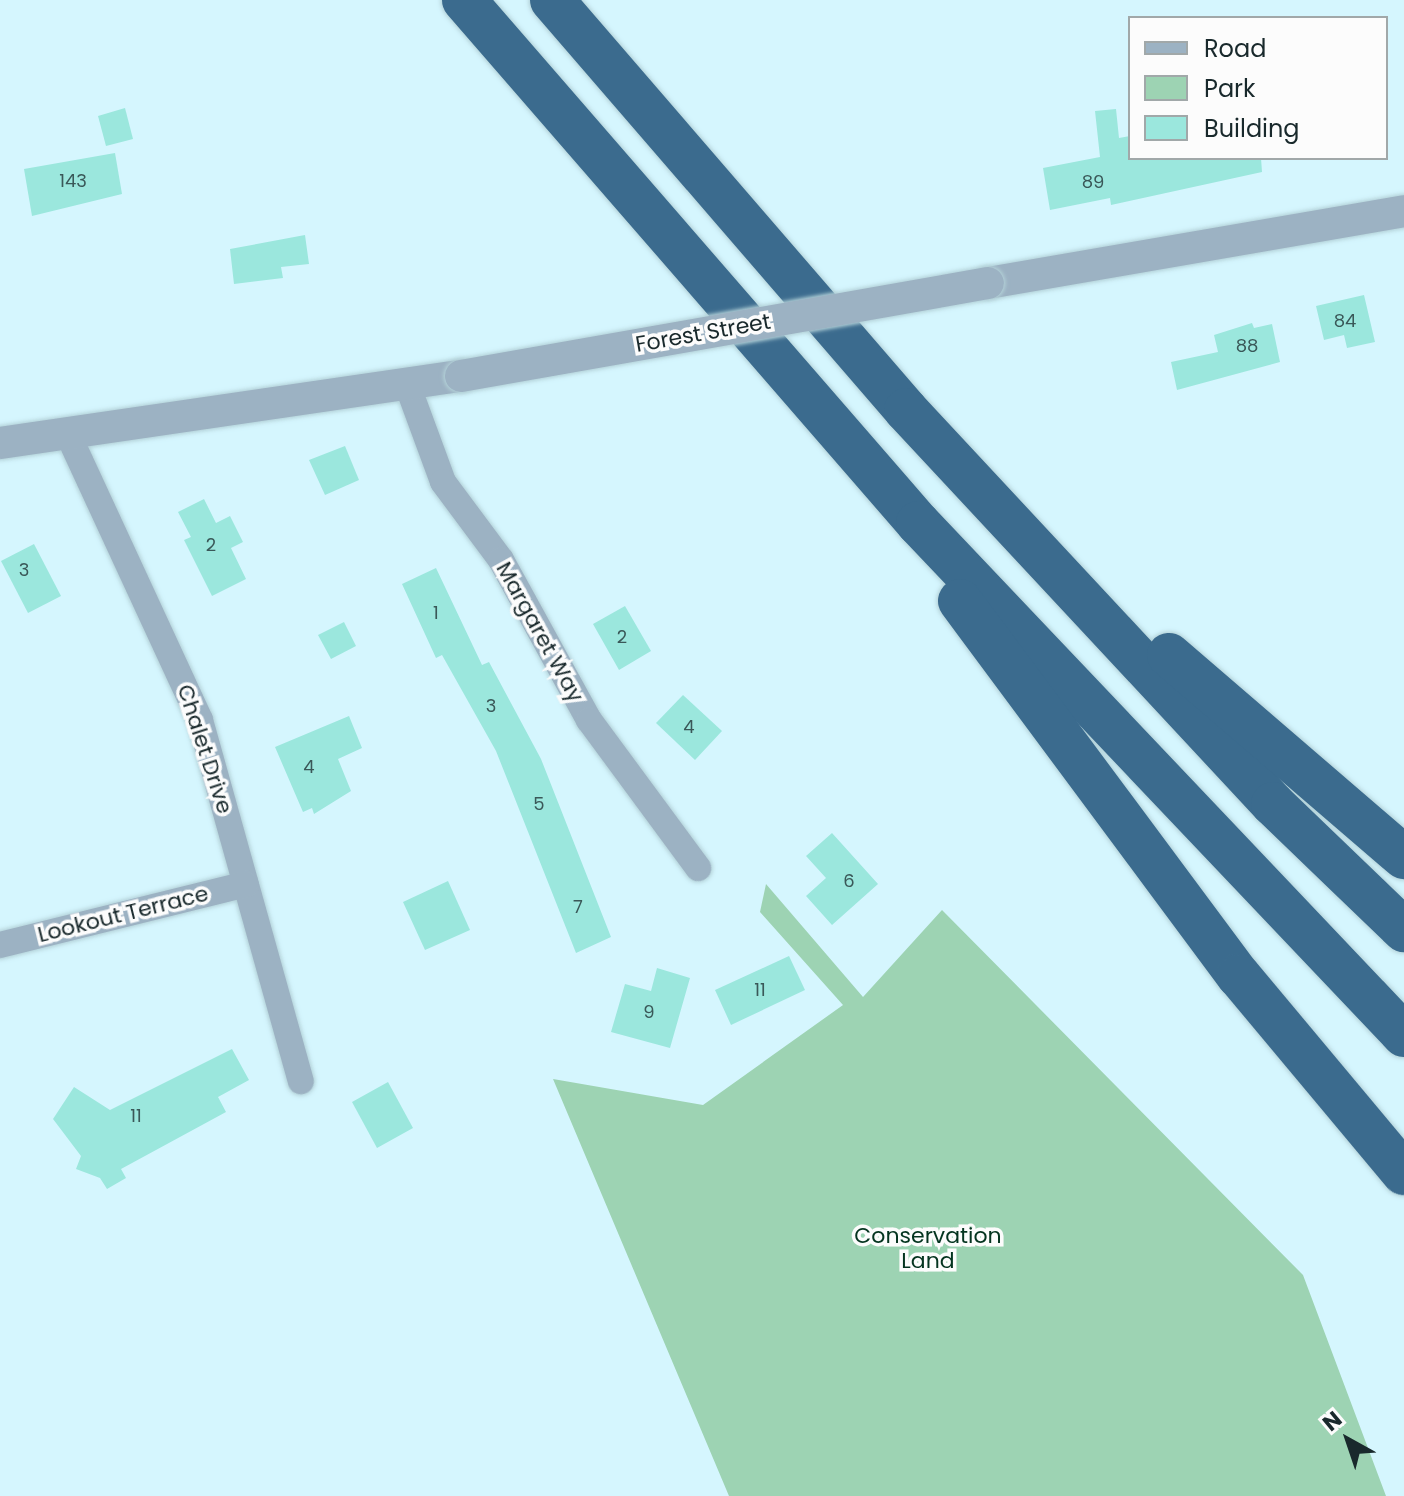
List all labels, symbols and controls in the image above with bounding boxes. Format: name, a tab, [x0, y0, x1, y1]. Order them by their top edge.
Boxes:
legend	[1128, 16, 1388, 160]
text: Road	[1204, 32, 1266, 65]
text: Park	[1204, 72, 1255, 105]
text: Building	[1204, 112, 1300, 145]
house number: 143	[59, 170, 87, 192]
house number: 89	[1082, 171, 1104, 193]
street label: Forest Street	[633, 308, 773, 358]
house number: 84	[1334, 310, 1356, 332]
house number: 88	[1236, 335, 1258, 357]
house number: 2	[206, 534, 216, 556]
street label: Margaret Way	[491, 557, 589, 707]
house number: 3	[19, 559, 29, 581]
house number: 1	[433, 602, 439, 624]
house number: 2	[617, 626, 627, 648]
street label: Chalet Drive	[172, 681, 238, 817]
house number: 3	[486, 695, 496, 717]
house number: 4	[683, 716, 695, 738]
house number: 4	[303, 756, 315, 778]
house number: 5	[533, 793, 545, 815]
house number: 6	[843, 870, 855, 892]
street label: Lookout Terrace	[35, 880, 211, 948]
house number: 7	[573, 896, 583, 918]
house number: 11	[754, 979, 766, 1001]
house number: 9	[643, 1001, 655, 1023]
house number: 11	[130, 1105, 142, 1127]
park label: Conservation Land	[854, 1222, 1002, 1274]
north arrow	[1308, 1400, 1388, 1480]
text: N	[1316, 1404, 1349, 1438]

